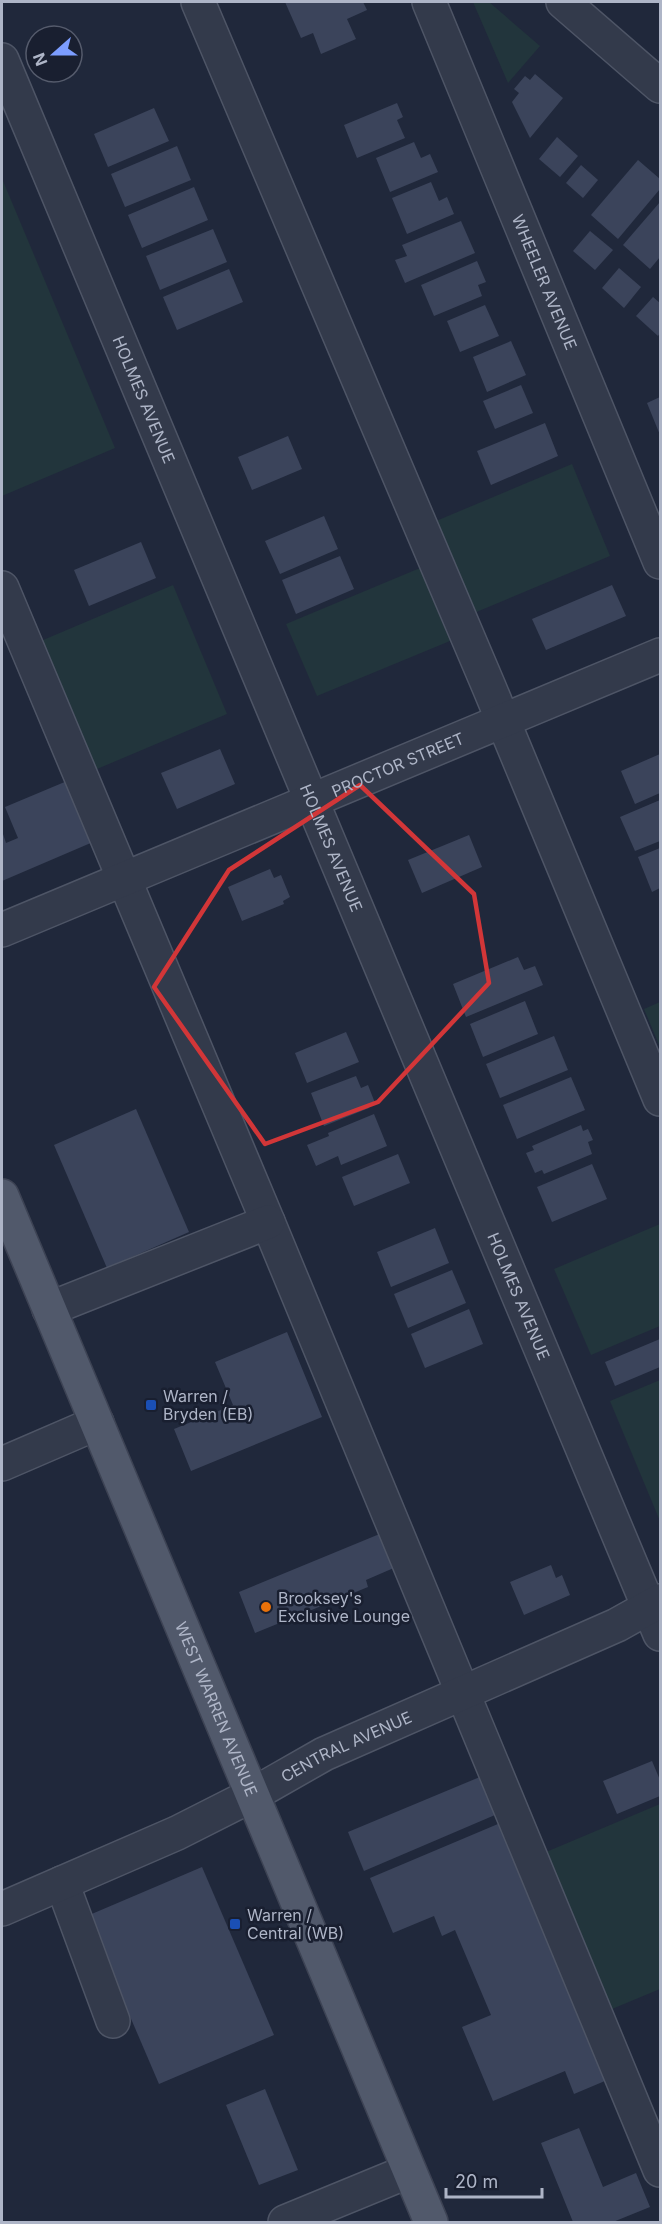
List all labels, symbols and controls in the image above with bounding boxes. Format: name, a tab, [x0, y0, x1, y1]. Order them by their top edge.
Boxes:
north arrow	[24, 24, 84, 84]
text: N	[28, 50, 52, 69]
street label: WHEELER AVENUE	[508, 211, 581, 353]
street label: HOLMES AVENUE	[108, 333, 179, 466]
street label: PROCTOR STREET	[329, 728, 467, 801]
street label: HOLMES AVENUE	[296, 781, 367, 915]
street label: HOLMES AVENUE	[483, 1230, 554, 1363]
place label: Warren / Bryden (EB)	[163, 1386, 253, 1424]
marker: Warren / Bryden (EB)	[144, 1398, 158, 1412]
place label: Brooksey's Exclusive Lounge	[278, 1588, 410, 1626]
marker: Brooksey's Exclusive Lounge	[259, 1600, 273, 1614]
street label: WEST WARREN AVENUE	[171, 1619, 262, 1799]
street label: CENTRAL AVENUE	[277, 1707, 415, 1787]
place label: Warren / Central (WB)	[247, 1905, 344, 1943]
marker: Warren / Central (WB)	[228, 1917, 242, 1931]
scale bar	[446, 2161, 542, 2199]
text: 20 m	[455, 2171, 498, 2192]

